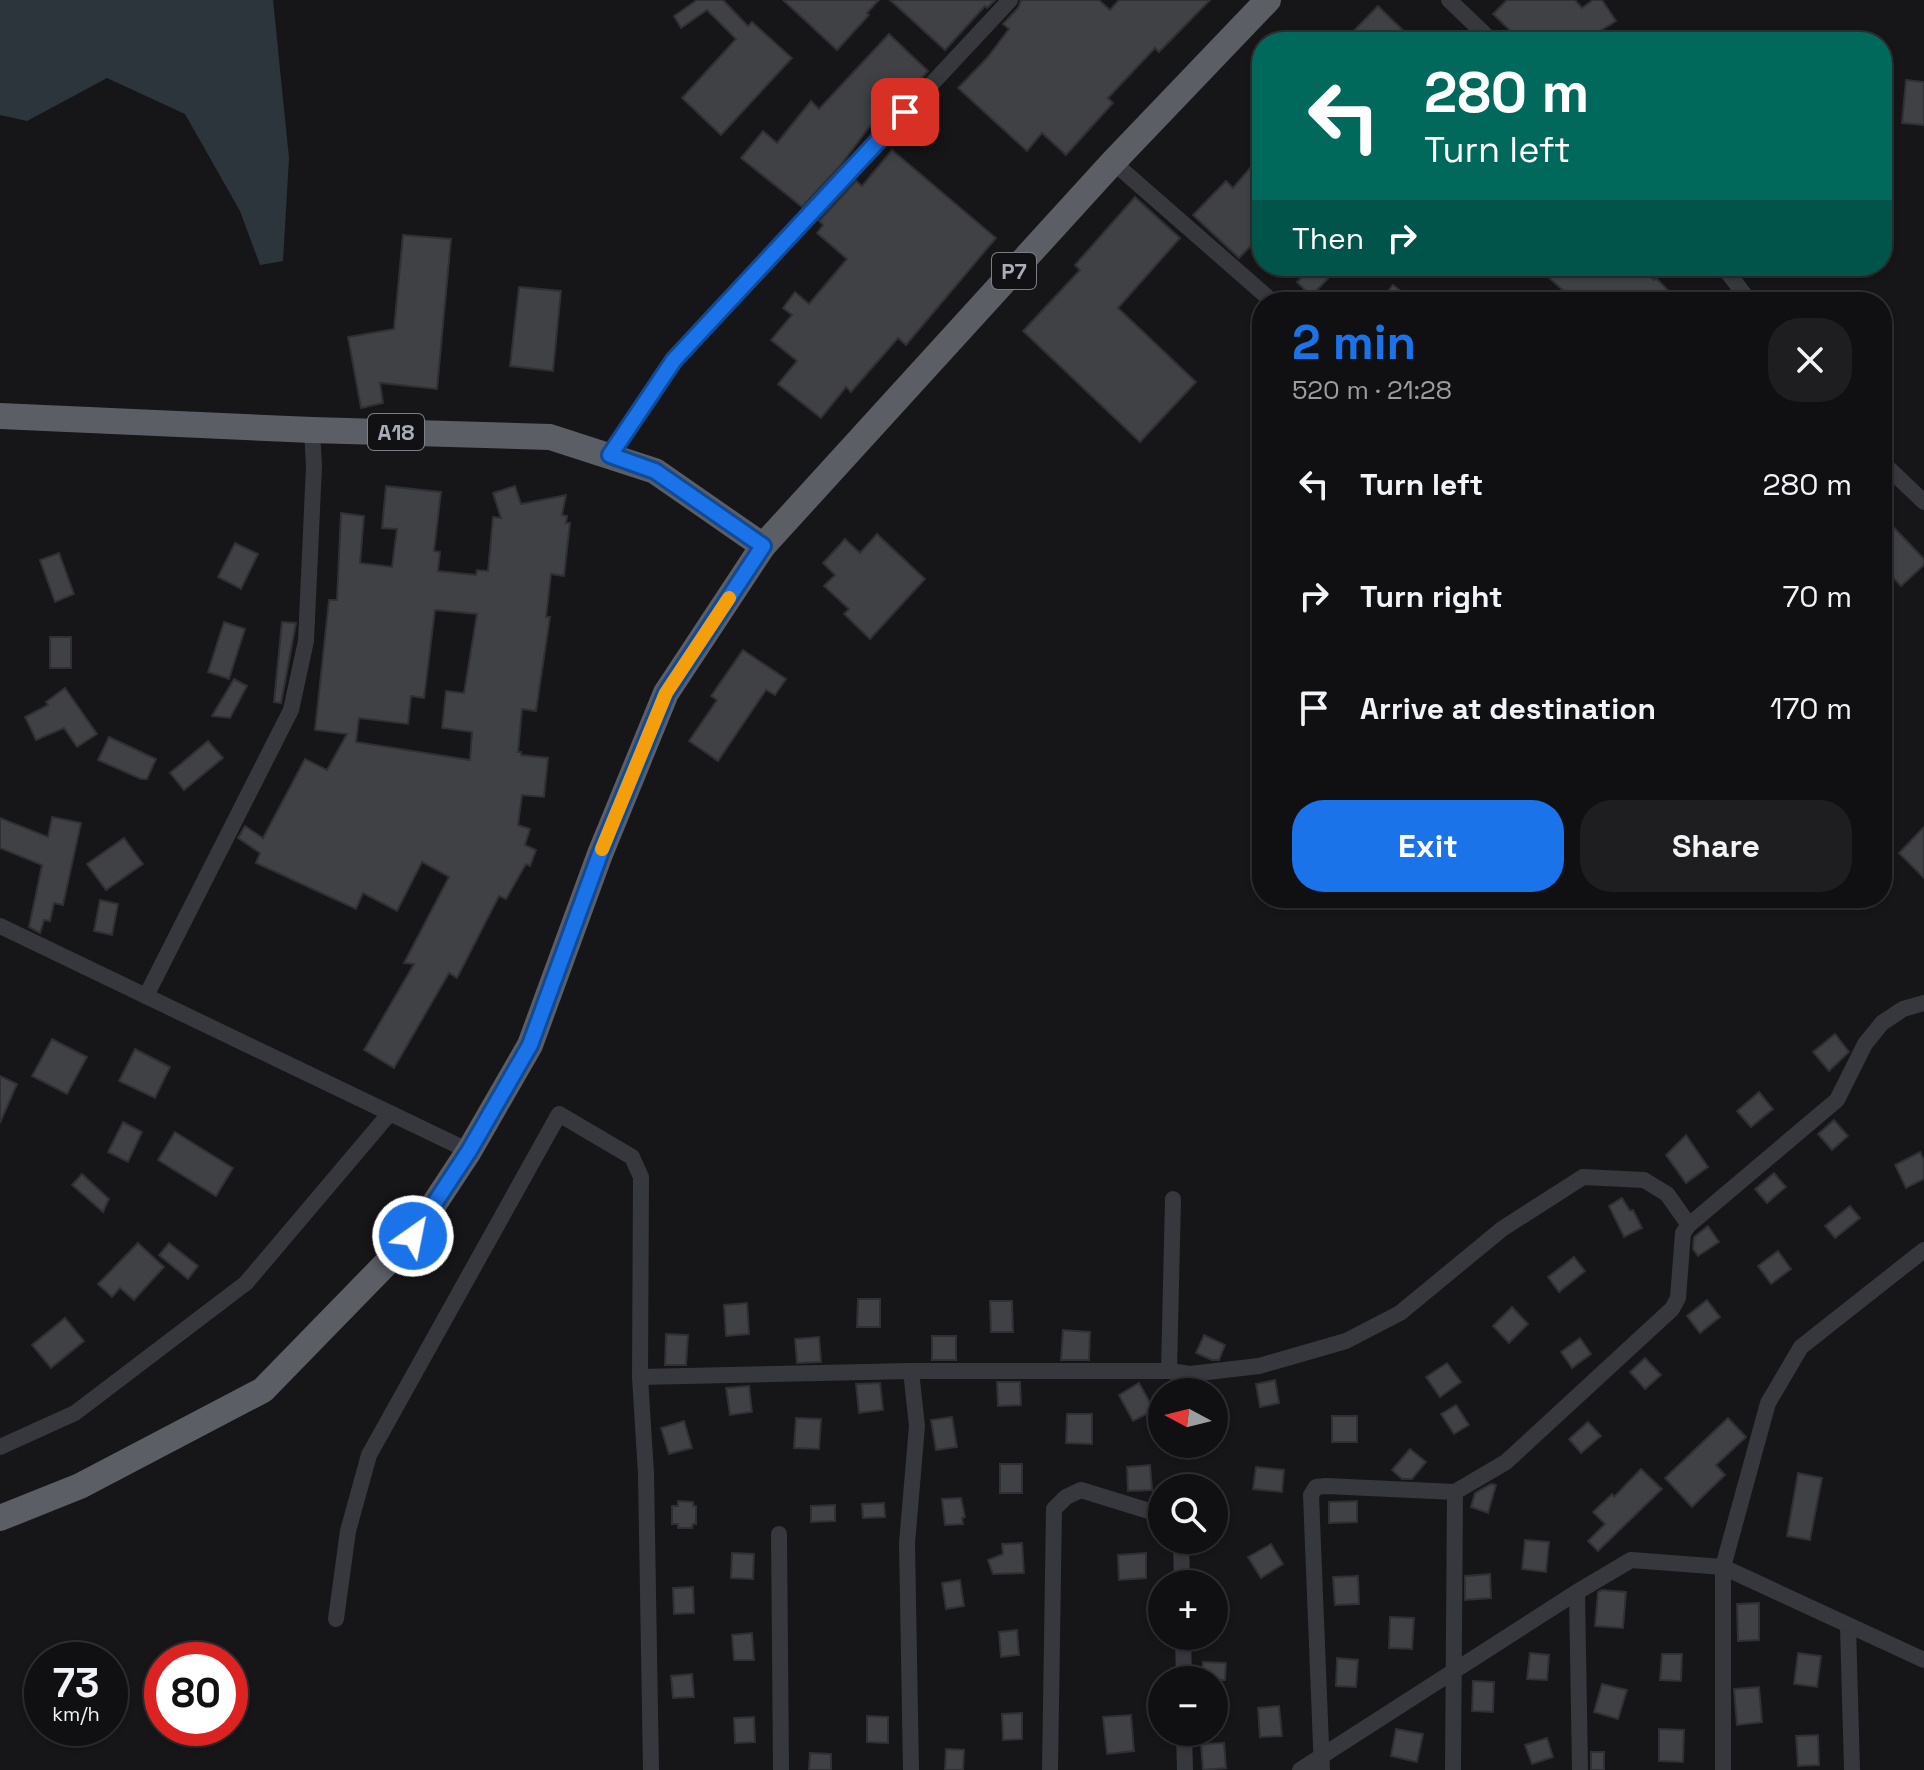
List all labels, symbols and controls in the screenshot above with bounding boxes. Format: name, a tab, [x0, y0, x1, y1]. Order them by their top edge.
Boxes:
text: 280 m	[1424, 57, 1589, 128]
icon: left	[1292, 64, 1396, 168]
pin	[871, 78, 939, 146]
icon: arrive	[883, 90, 927, 134]
text: Turn left	[1424, 127, 1571, 173]
icon: right	[1380, 216, 1424, 260]
text: Then	[1292, 219, 1364, 258]
road number: P7	[992, 253, 1036, 289]
text: 2 min	[1292, 312, 1416, 373]
button: close	[1768, 318, 1852, 402]
text: 520 m · 21:28	[1292, 373, 1452, 407]
road number: A18	[368, 414, 424, 450]
icon: left	[1292, 462, 1336, 506]
text: Turn left	[1360, 465, 1483, 504]
text: 280 m	[1762, 465, 1852, 504]
icon: right	[1292, 574, 1336, 618]
text: Turn right	[1360, 577, 1503, 616]
text: 70 m	[1783, 577, 1852, 616]
icon: arrive	[1292, 686, 1336, 730]
text: Arrive at destination	[1360, 689, 1656, 728]
text: 170 m	[1770, 689, 1852, 728]
button: Exit	[1292, 800, 1564, 892]
button: Share	[1580, 800, 1852, 892]
position arrow	[371, 1194, 455, 1278]
north arrow	[1148, 1378, 1228, 1458]
map controls	[1148, 1378, 1228, 1746]
button: search	[1148, 1474, 1228, 1554]
button: +	[1148, 1570, 1228, 1650]
speed limit sign: 80	[144, 1642, 248, 1746]
text: 73	[53, 1658, 99, 1709]
button: −	[1148, 1666, 1228, 1746]
text: km/h	[52, 1701, 100, 1727]

